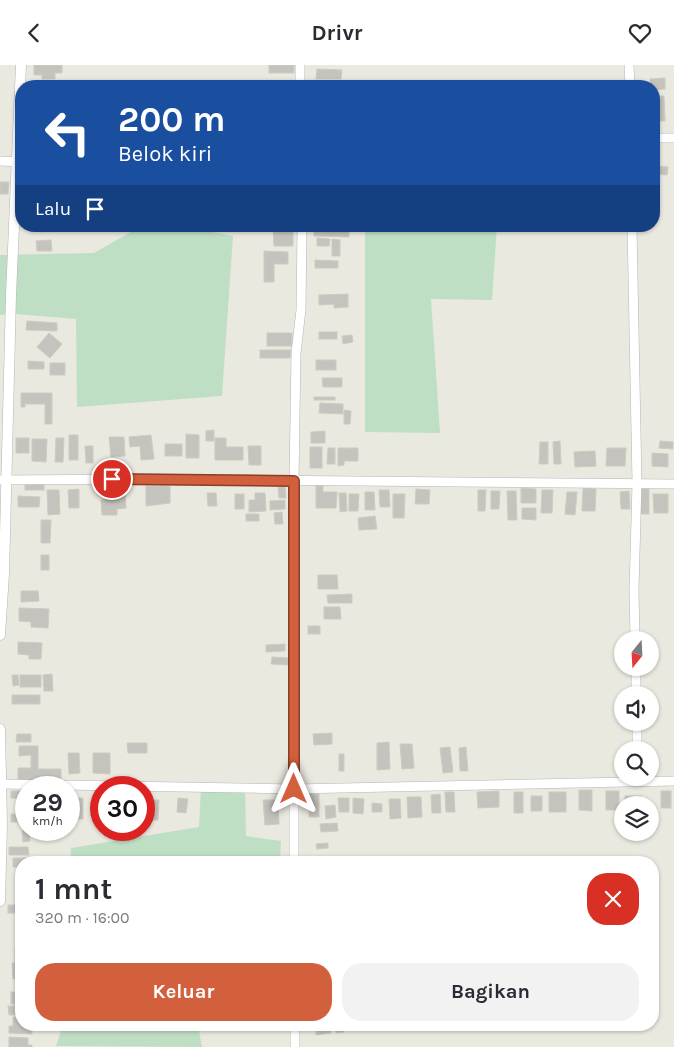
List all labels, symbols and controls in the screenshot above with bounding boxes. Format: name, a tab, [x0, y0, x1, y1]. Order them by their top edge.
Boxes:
icon: back	[20, 19, 48, 47]
icon: heart	[626, 19, 654, 47]
text: Drivr	[311, 20, 363, 46]
text: 200 m	[118, 99, 226, 140]
icon: left	[35, 100, 100, 165]
text: Belok kiri	[118, 141, 212, 167]
icon: arrive	[81, 195, 109, 223]
text: Lalu	[35, 198, 71, 220]
pin	[91, 458, 133, 500]
icon: arrive	[98, 465, 126, 493]
north arrow	[614, 631, 659, 676]
map controls	[614, 631, 659, 841]
button: sound	[614, 686, 659, 731]
button: search	[614, 741, 659, 786]
position arrow	[267, 762, 319, 814]
speed limit sign: 30	[90, 776, 155, 841]
text: 29	[32, 788, 63, 817]
button: layers	[614, 796, 659, 841]
text: km/h	[32, 814, 63, 828]
text: 1 mnt	[35, 871, 112, 907]
button: close	[587, 873, 639, 925]
text: 320 m · 16:00	[35, 908, 130, 927]
button: Keluar	[35, 963, 332, 1021]
button: Bagikan	[342, 963, 639, 1021]

